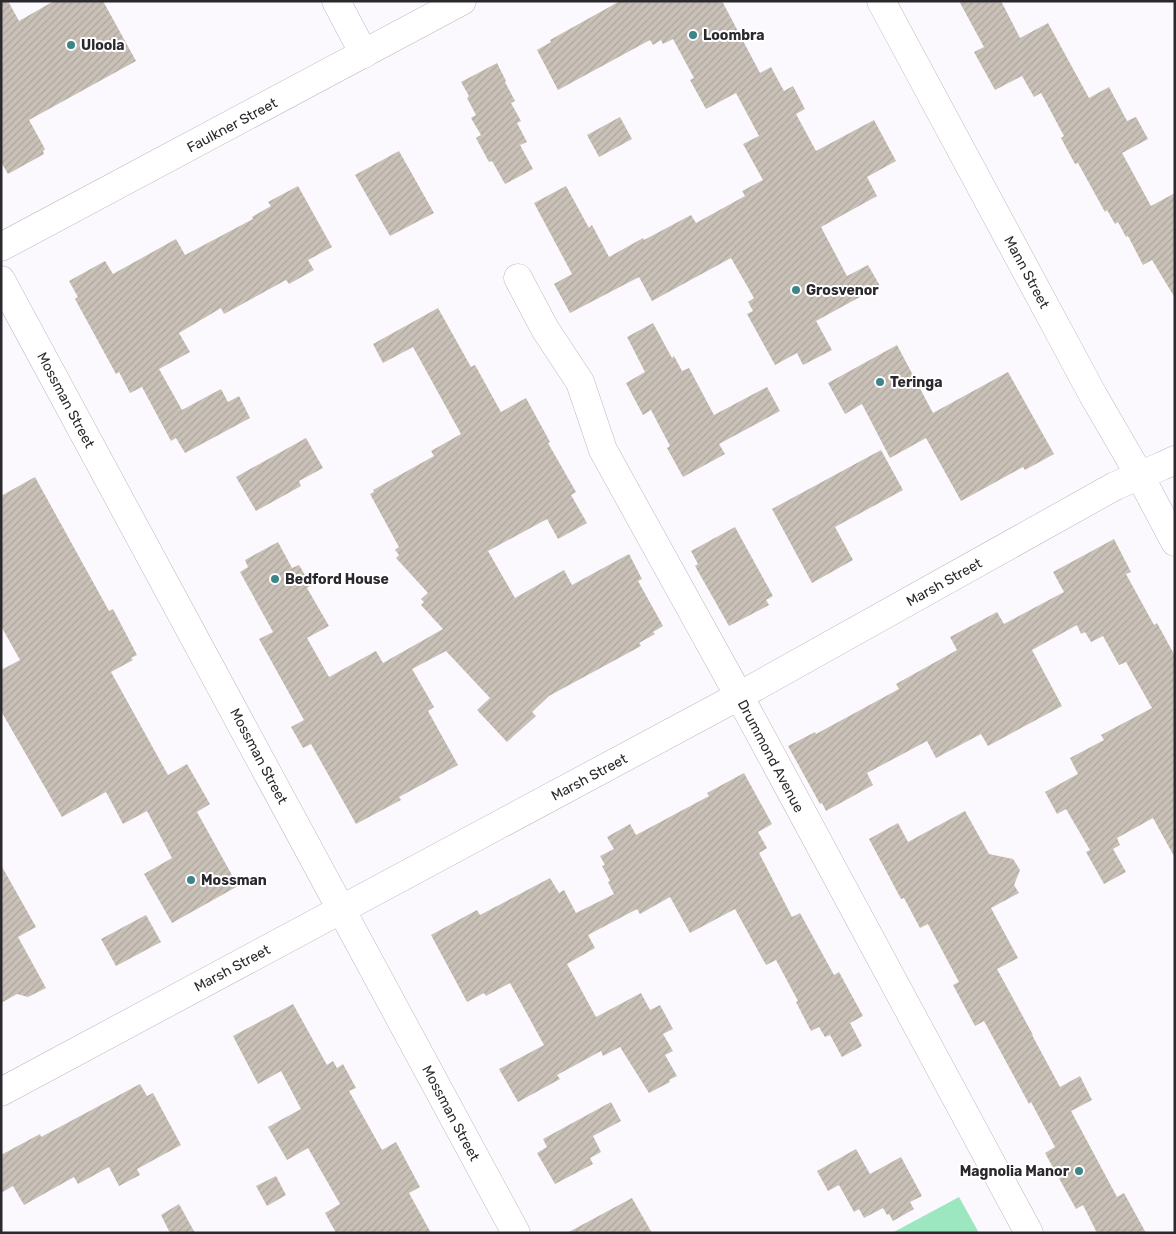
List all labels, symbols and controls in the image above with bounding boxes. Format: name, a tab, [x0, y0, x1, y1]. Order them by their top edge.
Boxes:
place label: Loombra	[703, 27, 765, 44]
marker: Loombra	[687, 29, 699, 41]
place label: Uloola	[81, 37, 125, 54]
marker: Uloola	[65, 39, 77, 51]
street label: Faulkner Street	[184, 94, 281, 156]
street label: Mann Street	[1000, 233, 1053, 312]
place label: Grosvenor	[806, 282, 879, 299]
marker: Grosvenor	[790, 284, 802, 296]
street label: Mossman Street	[33, 349, 98, 451]
place label: Teringa	[890, 374, 942, 391]
marker: Teringa	[874, 376, 886, 388]
street label: Marsh Street	[904, 554, 985, 610]
place label: Bedford House	[285, 571, 389, 588]
marker: Bedford House	[269, 573, 281, 585]
street label: Drummond Avenue	[734, 697, 808, 816]
street label: Mossman Street	[226, 705, 291, 807]
street label: Marsh Street	[548, 750, 631, 805]
place label: Mossman	[201, 872, 267, 889]
marker: Mossman	[185, 874, 197, 886]
street label: Marsh Street	[191, 941, 274, 996]
street label: Mossman Street	[418, 1062, 483, 1164]
place label: Magnolia Manor	[960, 1163, 1070, 1180]
marker: Magnolia Manor	[1073, 1165, 1085, 1177]

